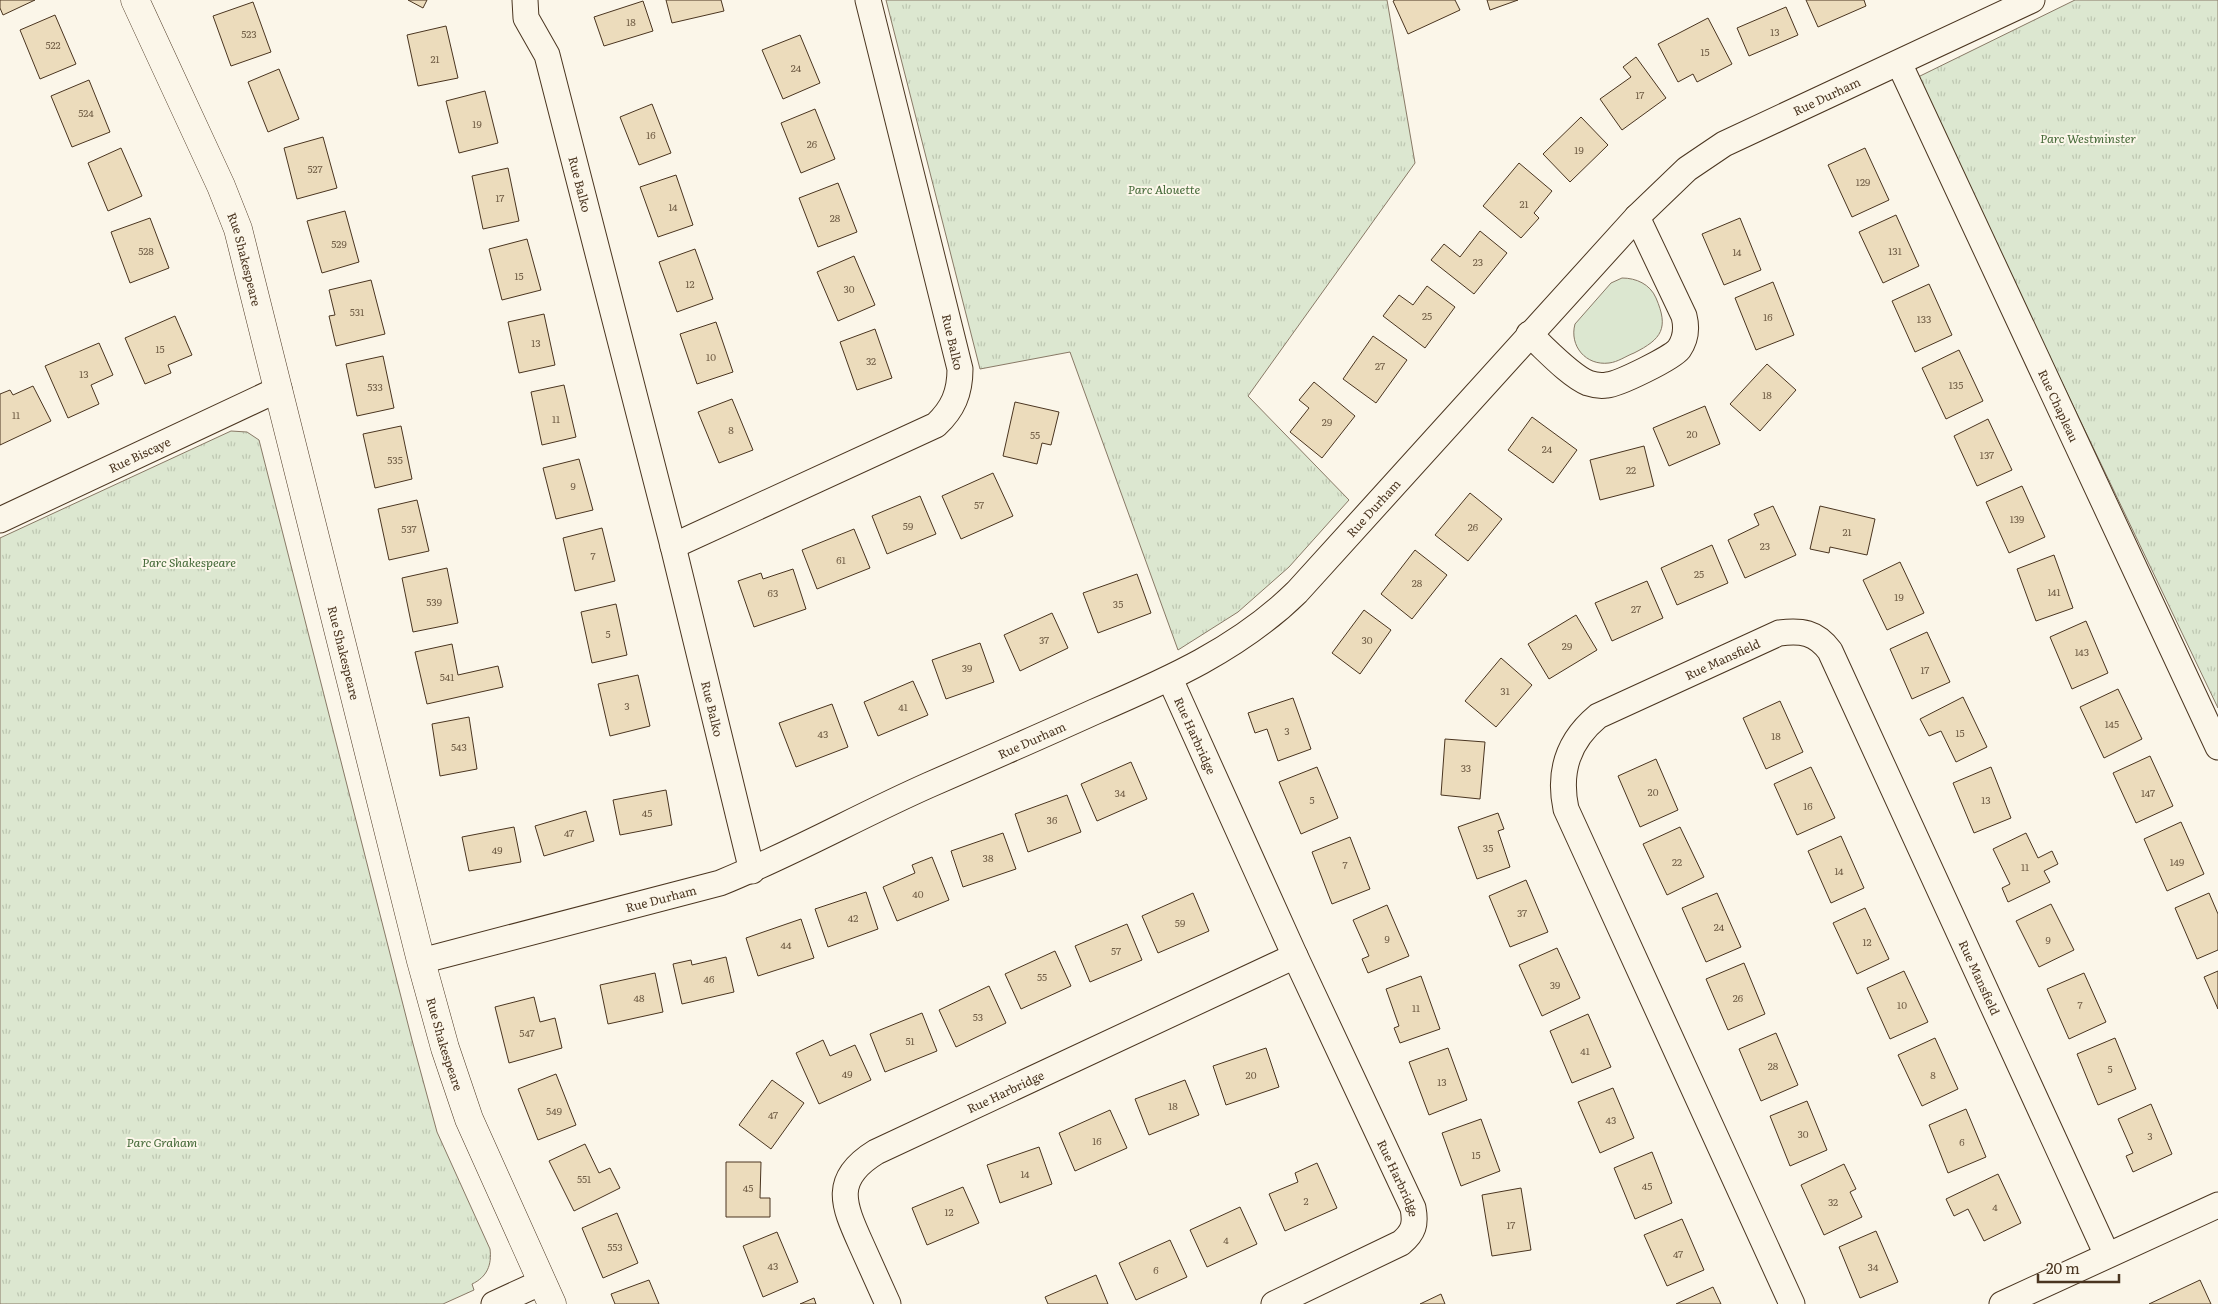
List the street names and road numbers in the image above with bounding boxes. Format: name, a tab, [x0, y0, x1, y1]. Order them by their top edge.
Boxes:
street label: Rue Durham	[1790, 72, 1864, 120]
street label: Rue Balko	[564, 154, 596, 214]
street label: Rue Shakespeare	[223, 209, 266, 308]
street label: Rue Balko	[938, 312, 968, 372]
street label: Rue Chapleau	[2034, 366, 2084, 445]
street label: Rue Biscaye	[105, 432, 173, 477]
street label: Rue Durham	[1342, 475, 1404, 541]
street label: Rue Shakespeare	[324, 604, 364, 702]
street label: Rue Mansfield	[1682, 634, 1763, 684]
street label: Rue Balko	[697, 679, 728, 739]
street label: Rue Harbridge	[1170, 694, 1221, 777]
street label: Rue Durham	[995, 717, 1069, 763]
street label: Rue Durham	[624, 880, 699, 916]
street label: Rue Mansfield	[1955, 937, 2005, 1019]
street label: Rue Shakespeare	[422, 995, 468, 1093]
street label: Rue Harbridge	[964, 1066, 1047, 1117]
street label: Rue Harbridge	[1373, 1136, 1423, 1218]

